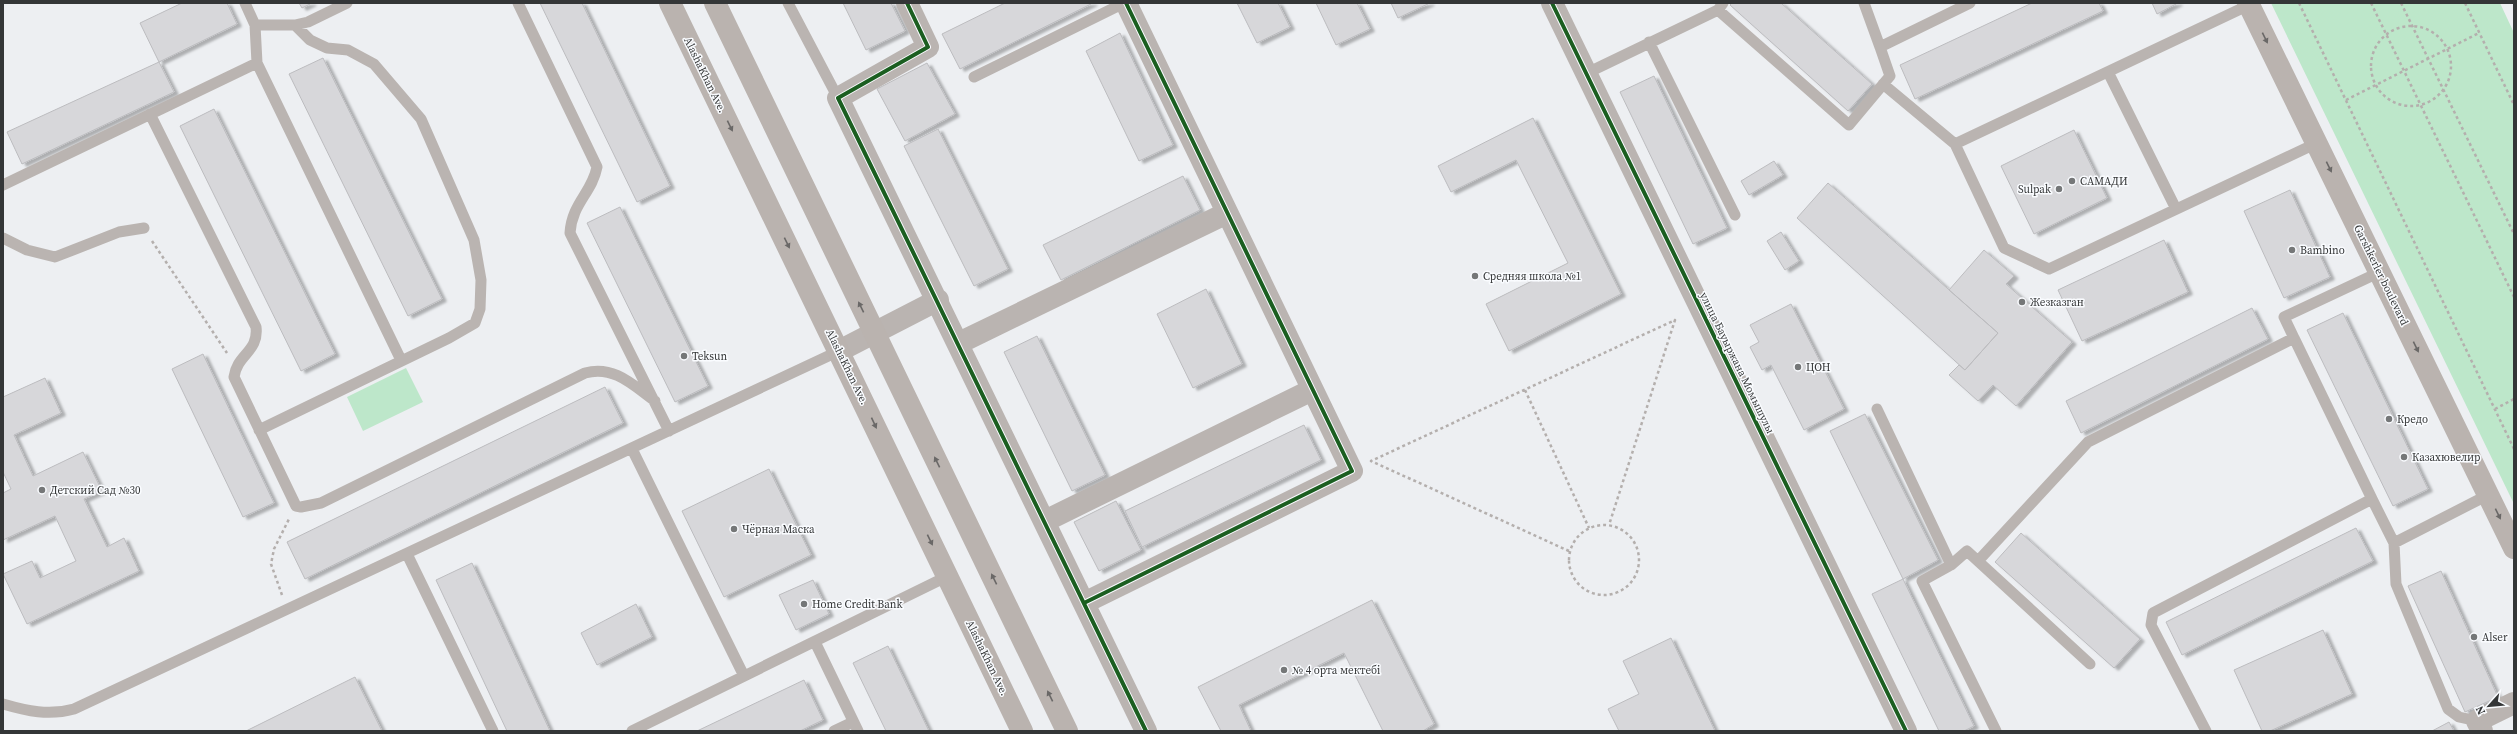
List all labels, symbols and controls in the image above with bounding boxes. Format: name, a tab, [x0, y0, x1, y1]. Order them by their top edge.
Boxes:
one-way arrow	[2262, 32, 2268, 44]
street label: AlashaKhan Ave.	[680, 35, 730, 115]
one-way arrow	[727, 120, 733, 132]
one-way arrow	[2325, 162, 2332, 173]
place label: САМАДИ	[2080, 174, 2128, 189]
marker: САМАДИ	[2067, 176, 2077, 186]
place label: Sulpak	[2018, 182, 2052, 197]
marker: Sulpak	[2054, 184, 2064, 194]
street label: Garshkerler boulevard	[2350, 222, 2412, 328]
one-way arrow	[784, 237, 790, 249]
place label: Bambino	[2300, 243, 2345, 258]
marker: Bambino	[2287, 245, 2297, 255]
place label: Средняя школа №1	[1483, 269, 1581, 284]
marker: Средняя школа №1	[1470, 271, 1480, 281]
street label: улица Бауыржана Момышулы	[1696, 290, 1778, 436]
place label: Жезказган	[2030, 295, 2084, 310]
marker: Жезказган	[2017, 297, 2027, 307]
one-way arrow	[858, 302, 864, 313]
street label: AlashaKhan Ave.	[822, 327, 872, 407]
one-way arrow	[2413, 341, 2419, 353]
place label: Teksun	[692, 349, 727, 364]
marker: Teksun	[679, 351, 689, 361]
place label: ЦОН	[1806, 360, 1831, 375]
marker: ЦОН	[1793, 362, 1803, 372]
place label: Кредо	[2397, 412, 2428, 427]
marker: Кредо	[2384, 414, 2394, 424]
one-way arrow	[871, 417, 877, 429]
place label: Казахювелир	[2412, 450, 2481, 465]
marker: Казахювелир	[2399, 452, 2409, 462]
one-way arrow	[934, 456, 940, 468]
place label: Детский Сад №30	[50, 483, 141, 498]
marker: Детский Сад №30	[37, 485, 47, 495]
one-way arrow	[2495, 509, 2501, 520]
place label: Чёрная Маска	[742, 522, 815, 537]
marker: Чёрная Маска	[729, 524, 739, 534]
one-way arrow	[927, 534, 933, 546]
one-way arrow	[990, 573, 997, 584]
place label: Home Credit Bank	[812, 597, 903, 612]
marker: Home Credit Bank	[799, 599, 809, 609]
street label: AlashaKhan Ave.	[962, 618, 1012, 698]
place label: Alser	[2482, 630, 2508, 645]
marker: Alser	[2469, 632, 2479, 642]
place label: № 4 орта мектебі	[1292, 663, 1380, 678]
marker: № 4 орта мектебі	[1279, 665, 1289, 675]
north arrow	[2469, 686, 2509, 726]
one-way arrow	[1047, 690, 1053, 702]
text: N	[2472, 703, 2489, 717]

